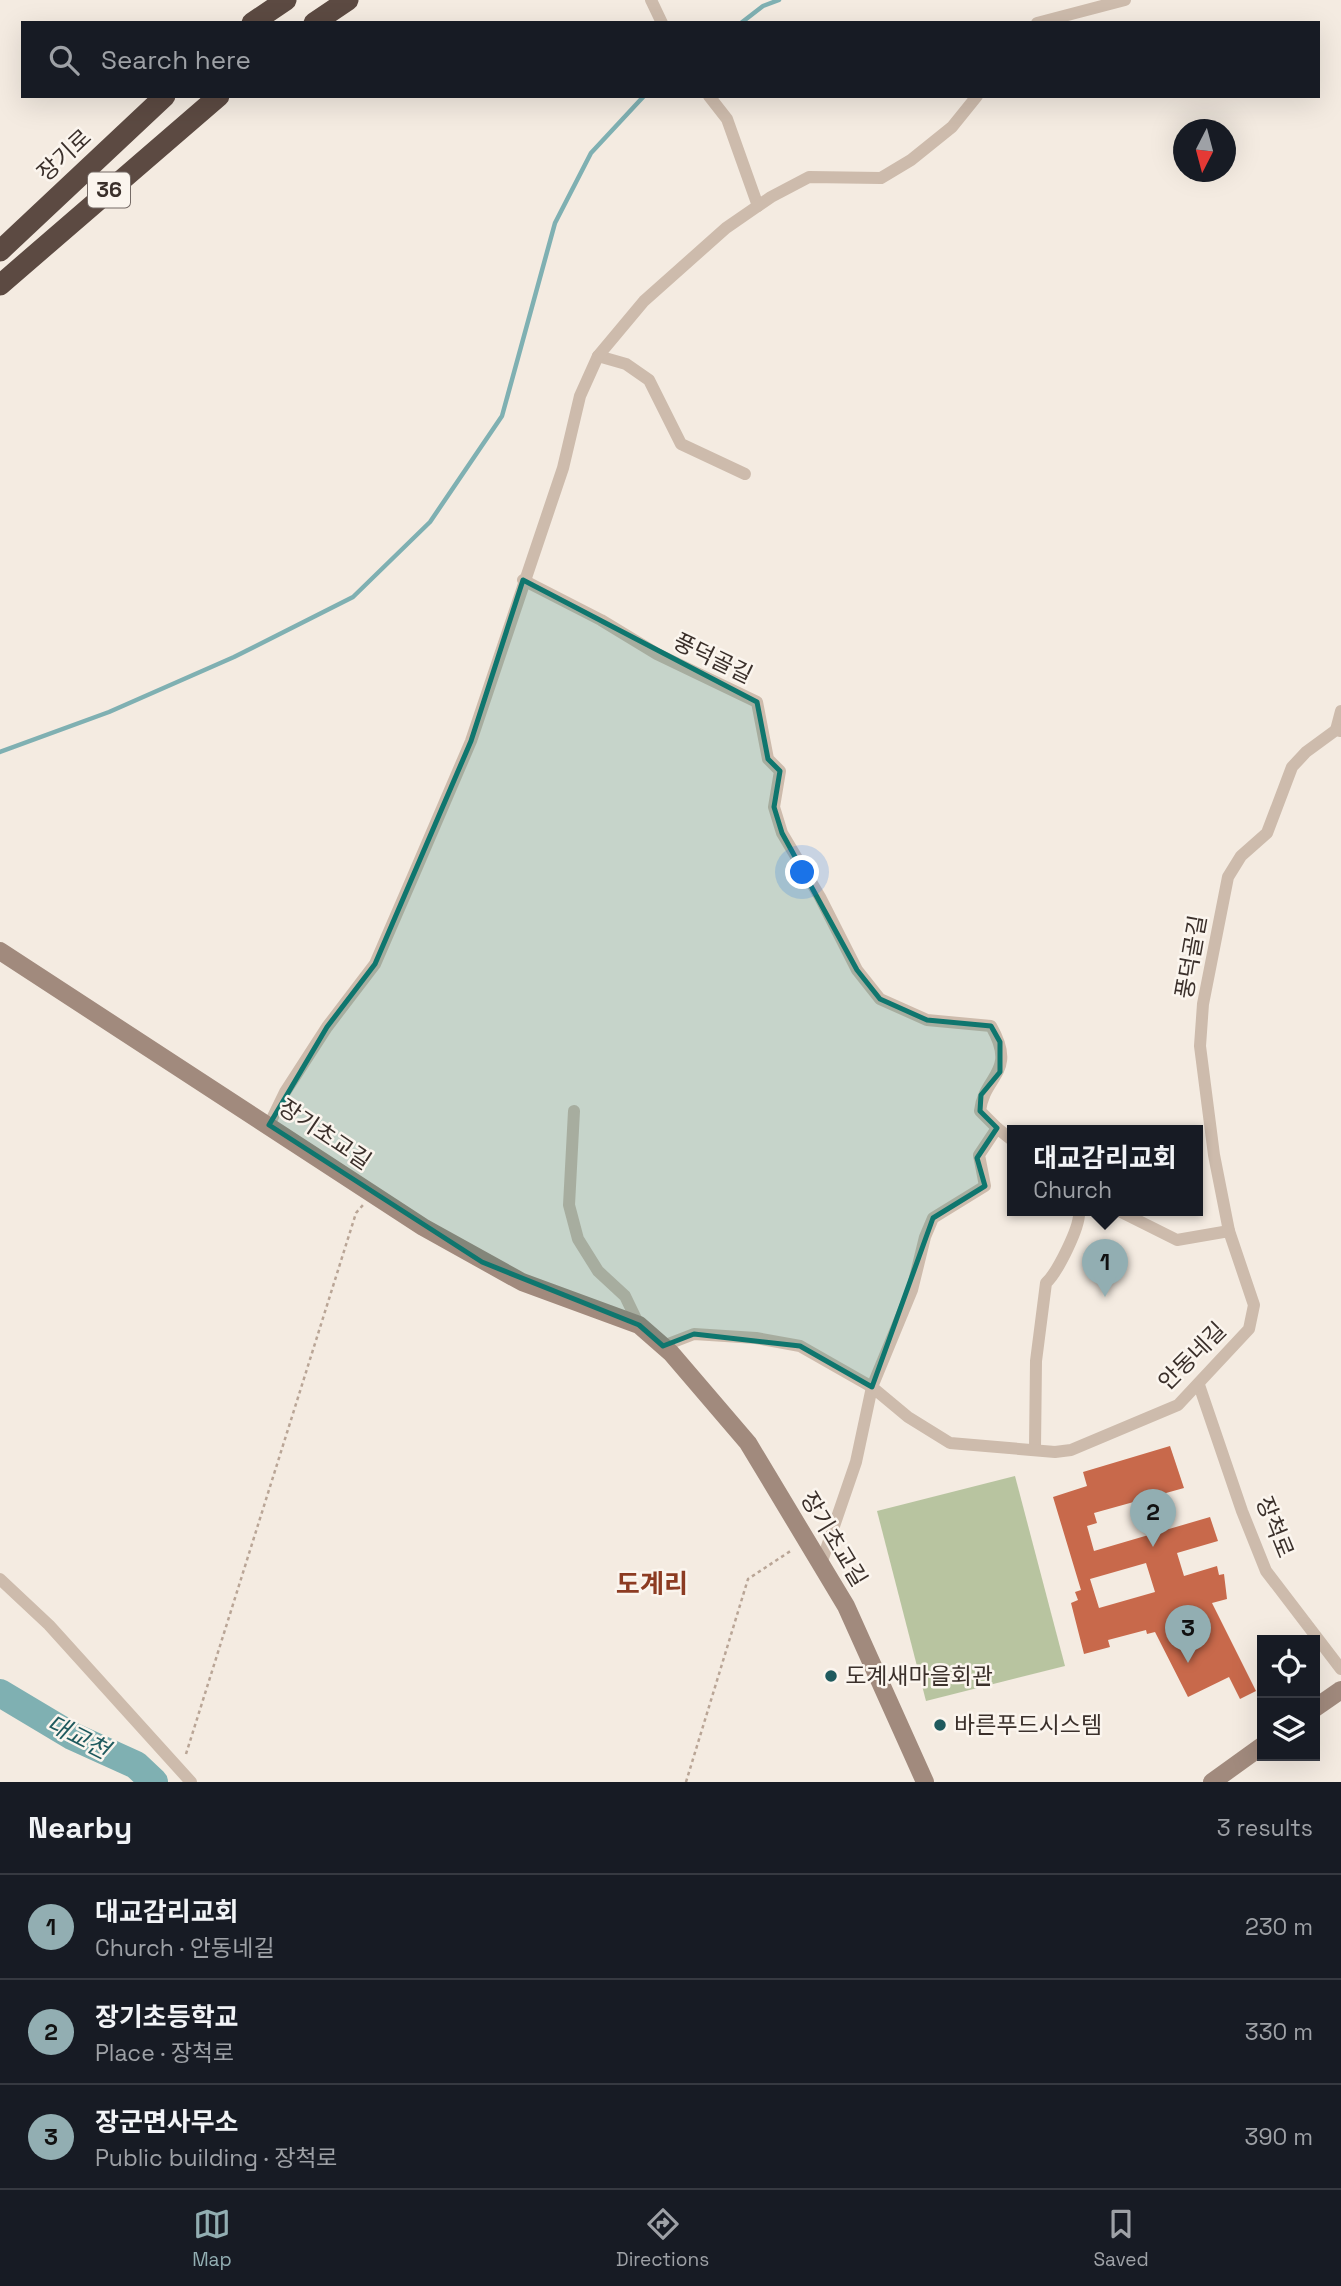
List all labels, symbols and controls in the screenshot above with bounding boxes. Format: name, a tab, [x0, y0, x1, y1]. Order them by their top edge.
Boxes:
search box	[21, 21, 1320, 98]
icon: search	[45, 41, 83, 79]
text: Search here	[101, 43, 251, 77]
north arrow	[1173, 119, 1236, 182]
street label: 장기로	[31, 122, 97, 188]
road number: 36	[88, 172, 130, 208]
street label: 풍덕골길	[668, 626, 758, 690]
your location	[785, 855, 819, 889]
street label: 풍덕골길	[1169, 913, 1213, 1001]
street label: 장기초교길	[273, 1092, 377, 1176]
popup	[1007, 1125, 1203, 1216]
text: 대교감리교회	[1033, 1141, 1177, 1175]
text: Church	[1033, 1175, 1112, 1205]
pin: 1	[1082, 1239, 1128, 1297]
street label: 안동네길	[1151, 1315, 1233, 1397]
street label: 장기초교길	[794, 1486, 874, 1592]
pin: 2	[1130, 1489, 1176, 1547]
street label: 장척로	[1249, 1492, 1301, 1562]
district label: 도계리	[616, 1567, 688, 1601]
pin: 3	[1165, 1605, 1211, 1663]
map controls	[1257, 1635, 1320, 1761]
button: locate	[1257, 1635, 1320, 1698]
place label: 도계새마을회관	[845, 1661, 993, 1691]
marker: 도계새마을회관	[823, 1668, 839, 1684]
button: layers	[1257, 1698, 1320, 1761]
water label: 대교천	[42, 1708, 117, 1767]
place label: 바른푸드시스템	[954, 1710, 1102, 1740]
marker: 바른푸드시스템	[932, 1717, 948, 1733]
text: Nearby	[28, 1808, 132, 1847]
text: 3 results	[1217, 1813, 1313, 1843]
text: 대교감리교회	[95, 1895, 239, 1929]
text: 1	[46, 1912, 56, 1942]
text: 230 m	[1245, 1912, 1313, 1942]
text: Church · 안동네길	[95, 1933, 275, 1963]
text: 장기초등학교	[95, 2000, 239, 2034]
text: 2	[44, 2017, 58, 2047]
text: 330 m	[1245, 2017, 1313, 2047]
text: Place · 장척로	[95, 2038, 234, 2068]
text: 장군면사무소	[95, 2105, 239, 2139]
text: 3	[44, 2122, 58, 2152]
text: 390 m	[1245, 2122, 1313, 2152]
text: Public building · 장척로	[95, 2143, 338, 2173]
tab: Map	[192, 2205, 232, 2272]
tab: Directions	[616, 2205, 709, 2272]
tab: Saved	[1093, 2205, 1149, 2272]

